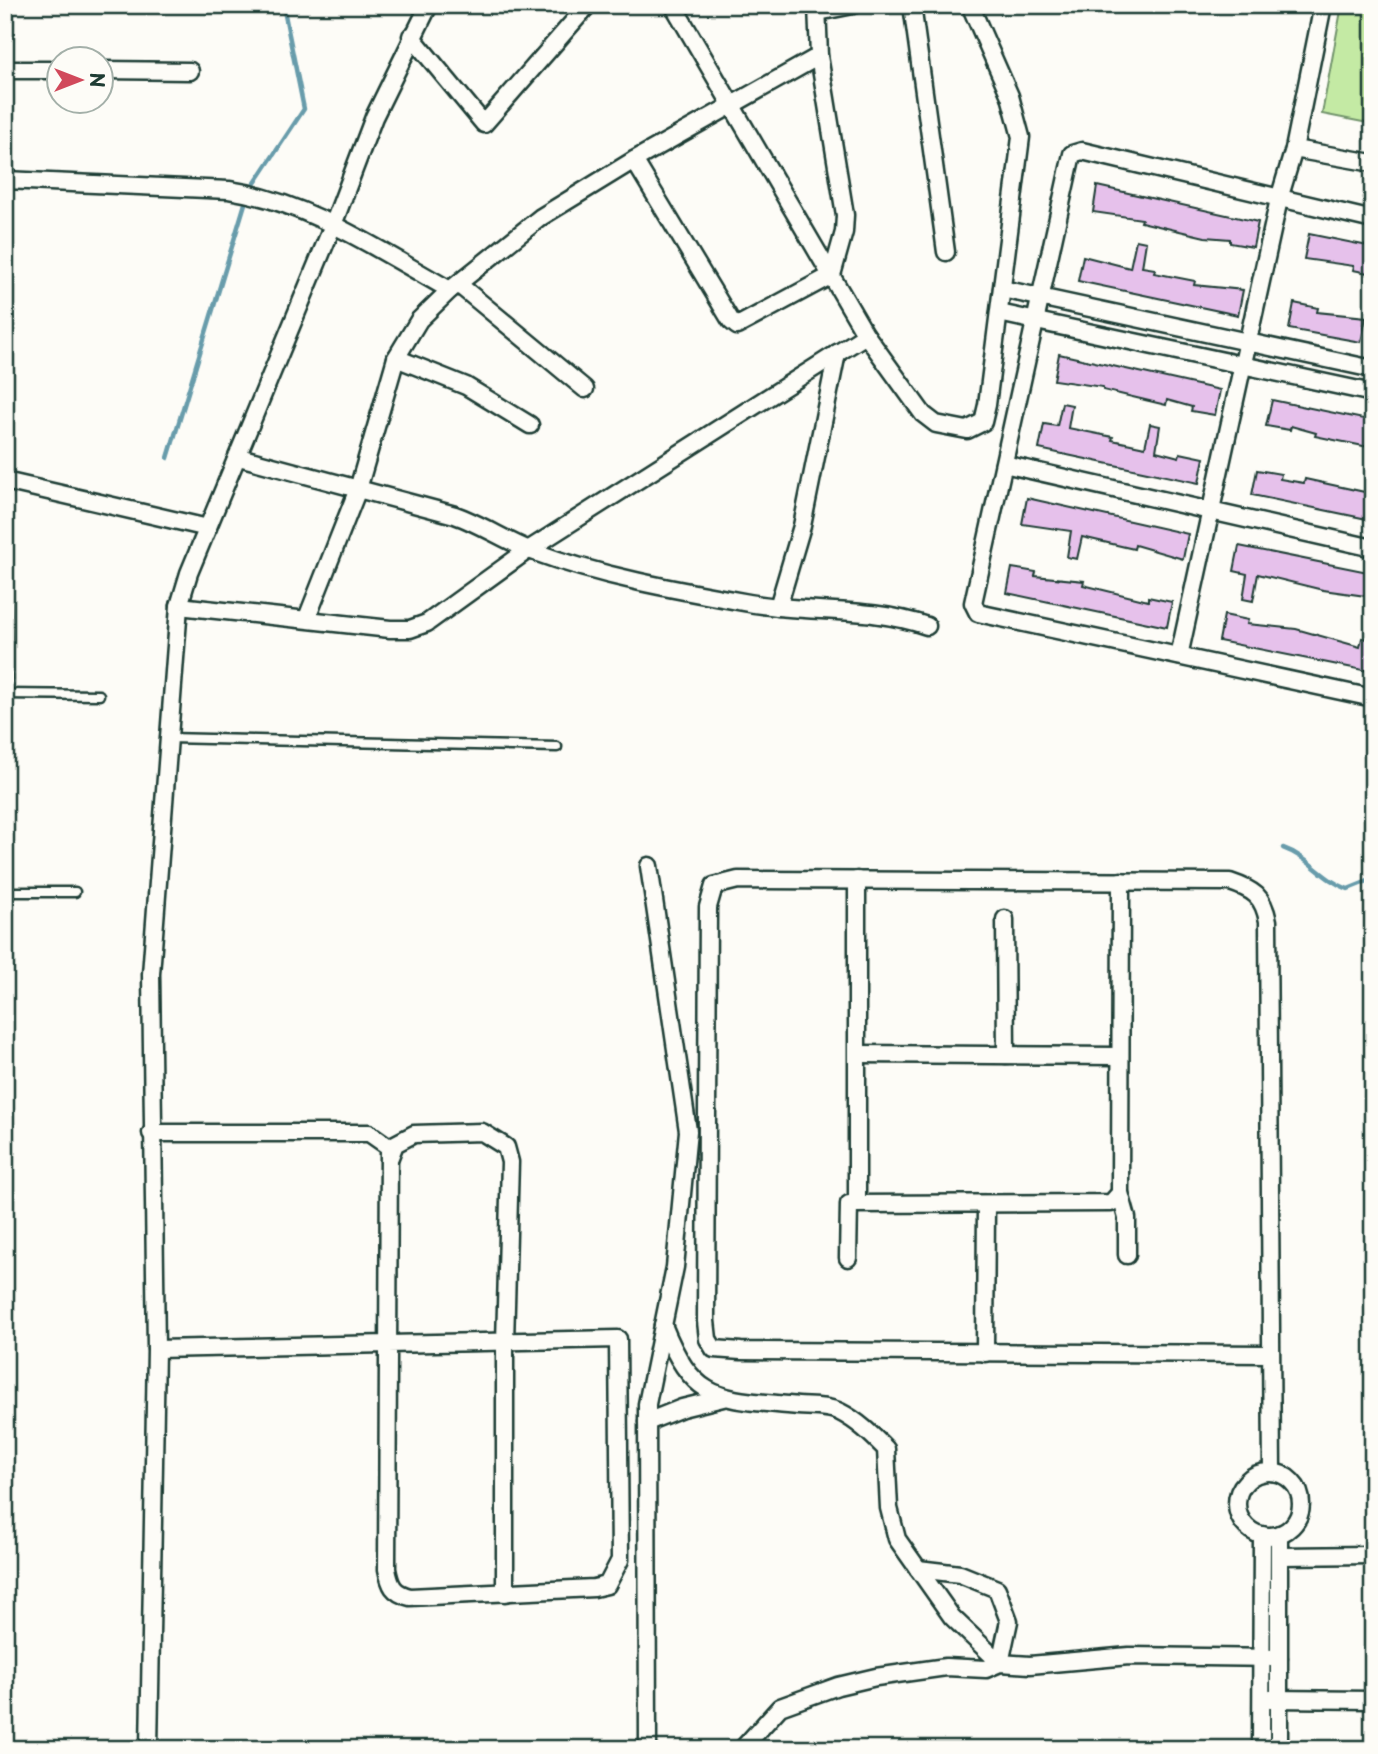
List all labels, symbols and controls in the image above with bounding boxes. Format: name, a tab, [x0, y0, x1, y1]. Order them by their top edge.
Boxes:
north arrow	[46, 46, 116, 116]
text: N	[84, 72, 112, 88]

